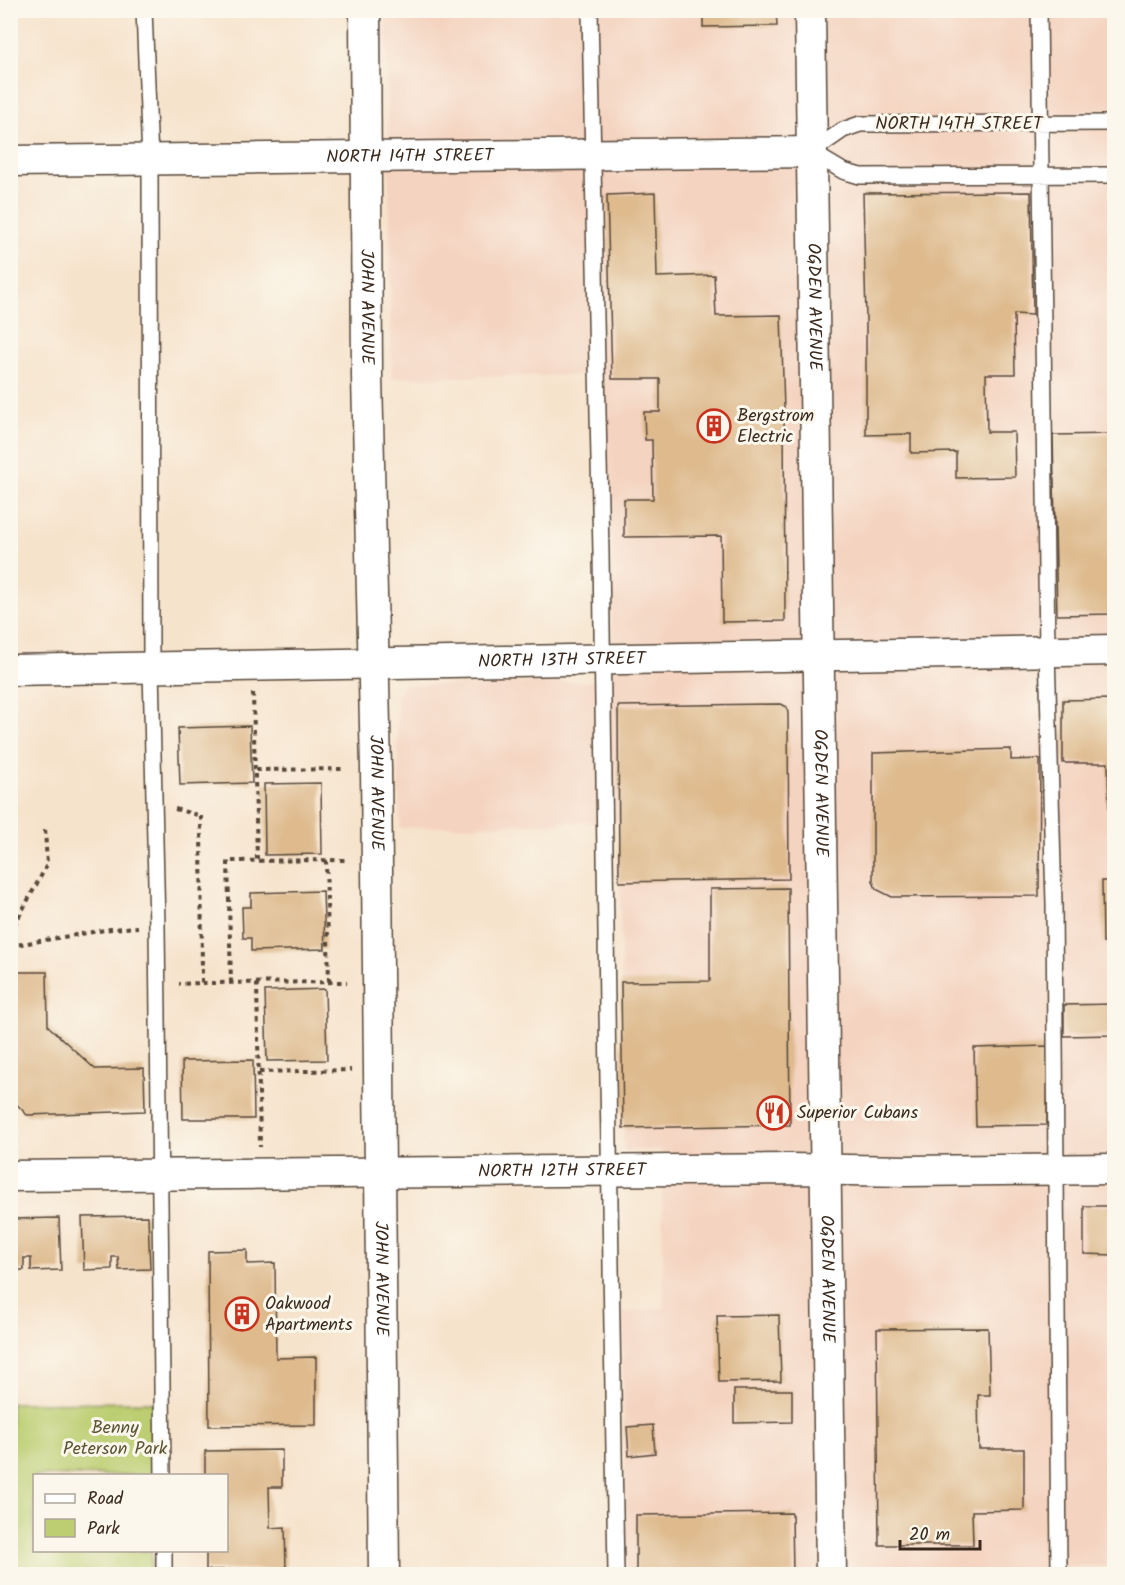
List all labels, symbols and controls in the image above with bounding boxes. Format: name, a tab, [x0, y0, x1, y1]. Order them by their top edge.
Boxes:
street label: NORTH 14TH STREET	[875, 110, 1044, 139]
street label: NORTH 14TH STREET	[326, 141, 495, 172]
street label: OGDEN AVENUE	[799, 243, 829, 372]
street label: JOHN AVENUE	[352, 249, 381, 365]
place label: Bergstrom Electric	[737, 402, 814, 452]
building icon: Bergstrom Electric	[696, 408, 732, 444]
street label: NORTH 13TH STREET	[478, 644, 648, 677]
street label: OGDEN AVENUE	[805, 729, 836, 858]
street label: JOHN AVENUE	[361, 735, 391, 851]
restaurant icon: Superior Cubans	[756, 1095, 792, 1131]
place label: Superior Cubans	[797, 1099, 918, 1128]
street label: NORTH 12TH STREET	[478, 1156, 648, 1186]
street label: OGDEN AVENUE	[812, 1215, 842, 1344]
street label: JOHN AVENUE	[366, 1221, 396, 1337]
place label: Oakwood Apartments	[265, 1290, 353, 1340]
building icon: Oakwood Apartments	[224, 1296, 260, 1332]
park label: Benny Peterson Park	[63, 1414, 168, 1464]
legend	[33, 1474, 228, 1552]
text: Road	[87, 1485, 124, 1514]
scale bar	[900, 1513, 980, 1551]
text: Park	[87, 1515, 120, 1544]
text: 20 m	[909, 1521, 950, 1550]

